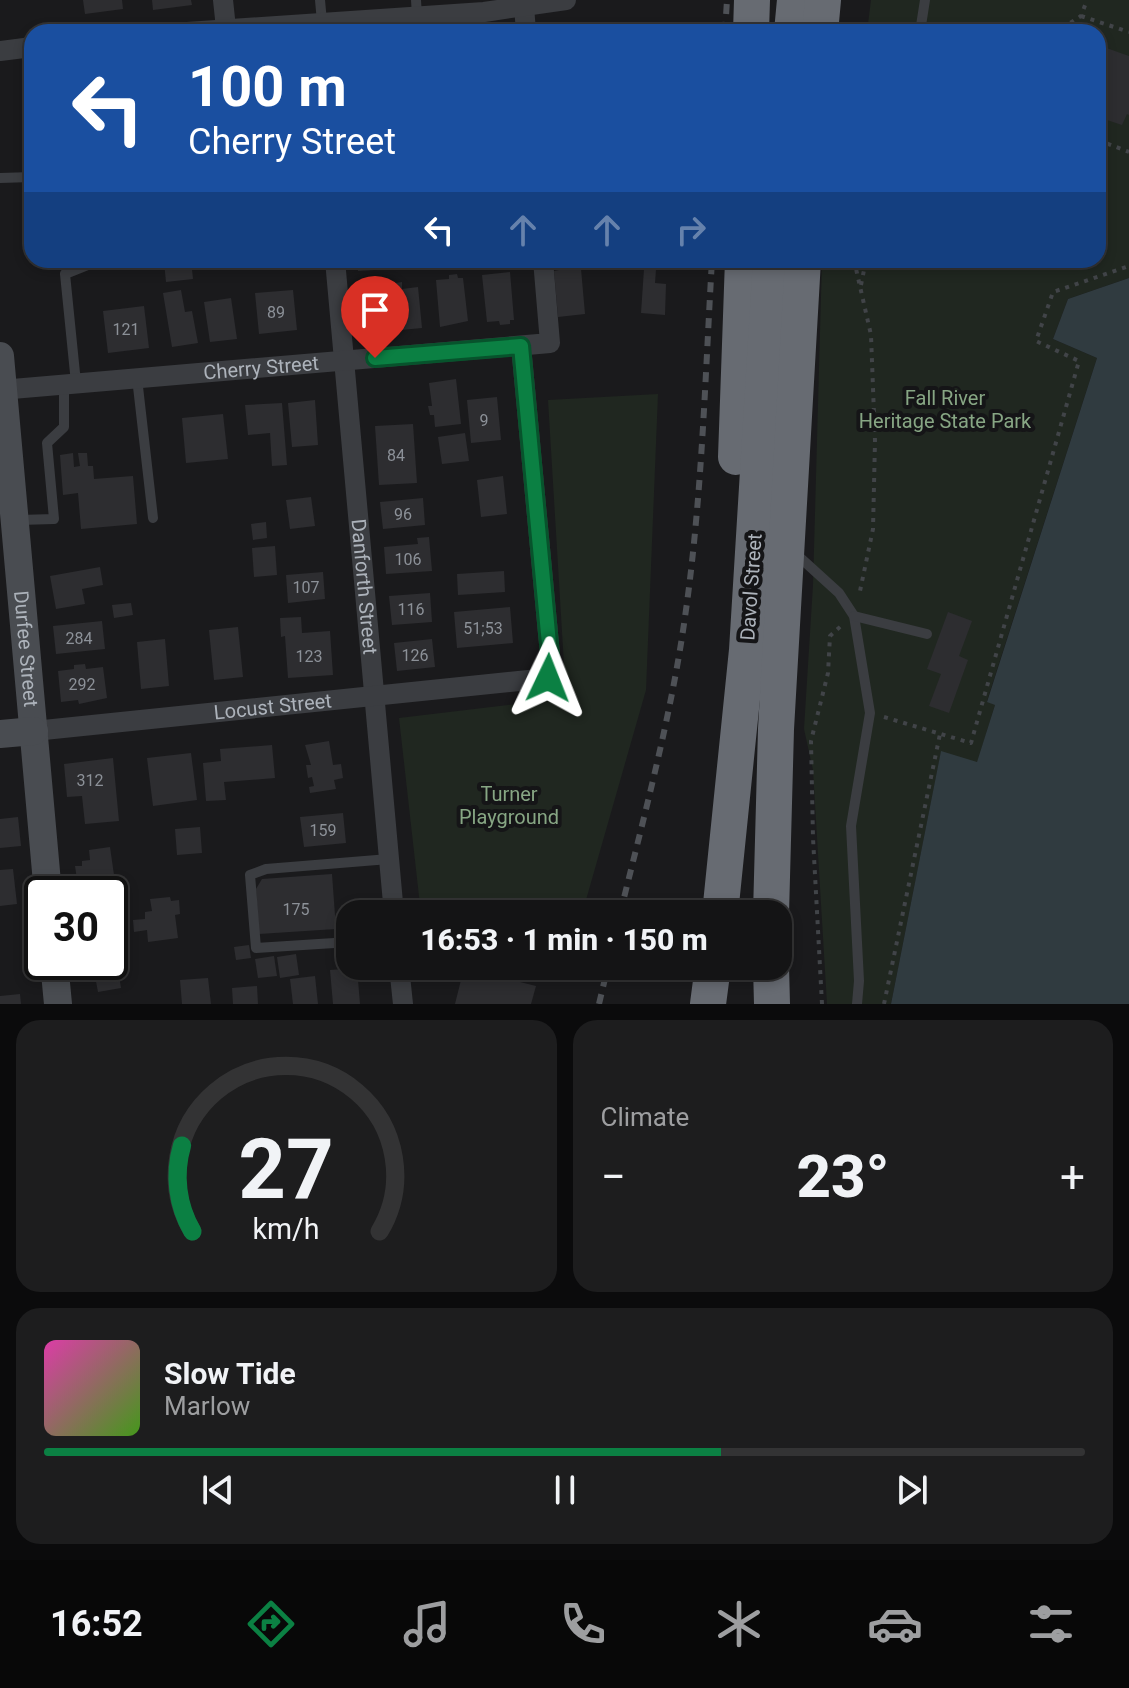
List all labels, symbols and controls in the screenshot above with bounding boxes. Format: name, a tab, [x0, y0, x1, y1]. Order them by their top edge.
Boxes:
text: 100 m	[188, 54, 347, 120]
icon: left	[56, 56, 160, 160]
text: Cherry Street	[188, 121, 396, 163]
icon: left	[417, 208, 461, 252]
icon: ahead	[501, 208, 545, 252]
icon: ahead	[585, 208, 629, 252]
icon: right	[669, 208, 713, 252]
pin	[341, 276, 409, 358]
icon: arrive	[353, 288, 397, 332]
house number: 89	[267, 303, 285, 322]
house number: 121	[113, 320, 139, 339]
street label: Cherry Street	[202, 351, 320, 385]
park label: Fall River Heritage State Park	[859, 386, 1032, 433]
house number: 9	[480, 411, 489, 430]
house number: 84	[387, 446, 405, 465]
house number: 96	[394, 505, 412, 524]
street label: Danforth Street	[346, 518, 383, 655]
street label: Davol Street	[735, 533, 767, 641]
house number: 106	[395, 550, 421, 569]
house number: 107	[293, 578, 319, 597]
street label: Durfee Street	[9, 590, 43, 708]
house number: 116	[398, 600, 424, 619]
house number: 51;53	[463, 619, 503, 638]
house number: 284	[66, 629, 92, 648]
position arrow	[506, 636, 590, 720]
house number: 126	[402, 646, 428, 665]
house number: 123	[296, 647, 322, 666]
house number: 292	[69, 675, 95, 694]
street label: Locust Street	[213, 688, 333, 724]
house number: 312	[77, 771, 103, 790]
park label: Turner Playground	[459, 782, 559, 829]
house number: 159	[310, 821, 336, 840]
speed limit sign: 30	[24, 876, 128, 980]
house number: 175	[283, 900, 309, 919]
text: 16:53 · 1 min · 150 m	[420, 922, 708, 957]
text: Climate	[601, 1102, 689, 1132]
text: 27	[239, 1121, 334, 1218]
text: 23°	[796, 1141, 889, 1212]
text: −	[601, 1151, 626, 1203]
text: +	[1060, 1151, 1085, 1203]
text: km/h	[253, 1212, 320, 1246]
text: Slow Tide	[164, 1356, 296, 1391]
text: Marlow	[164, 1391, 250, 1421]
icon: previous	[196, 1468, 240, 1512]
icon: pause	[543, 1468, 587, 1512]
icon: next	[890, 1468, 934, 1512]
icon: directions	[243, 1596, 299, 1652]
icon: music	[399, 1596, 455, 1652]
icon: phone	[555, 1596, 611, 1652]
icon: climate	[711, 1596, 767, 1652]
icon: car	[867, 1596, 923, 1652]
icon: filters	[1023, 1596, 1079, 1652]
text: 16:52	[50, 1603, 143, 1645]

